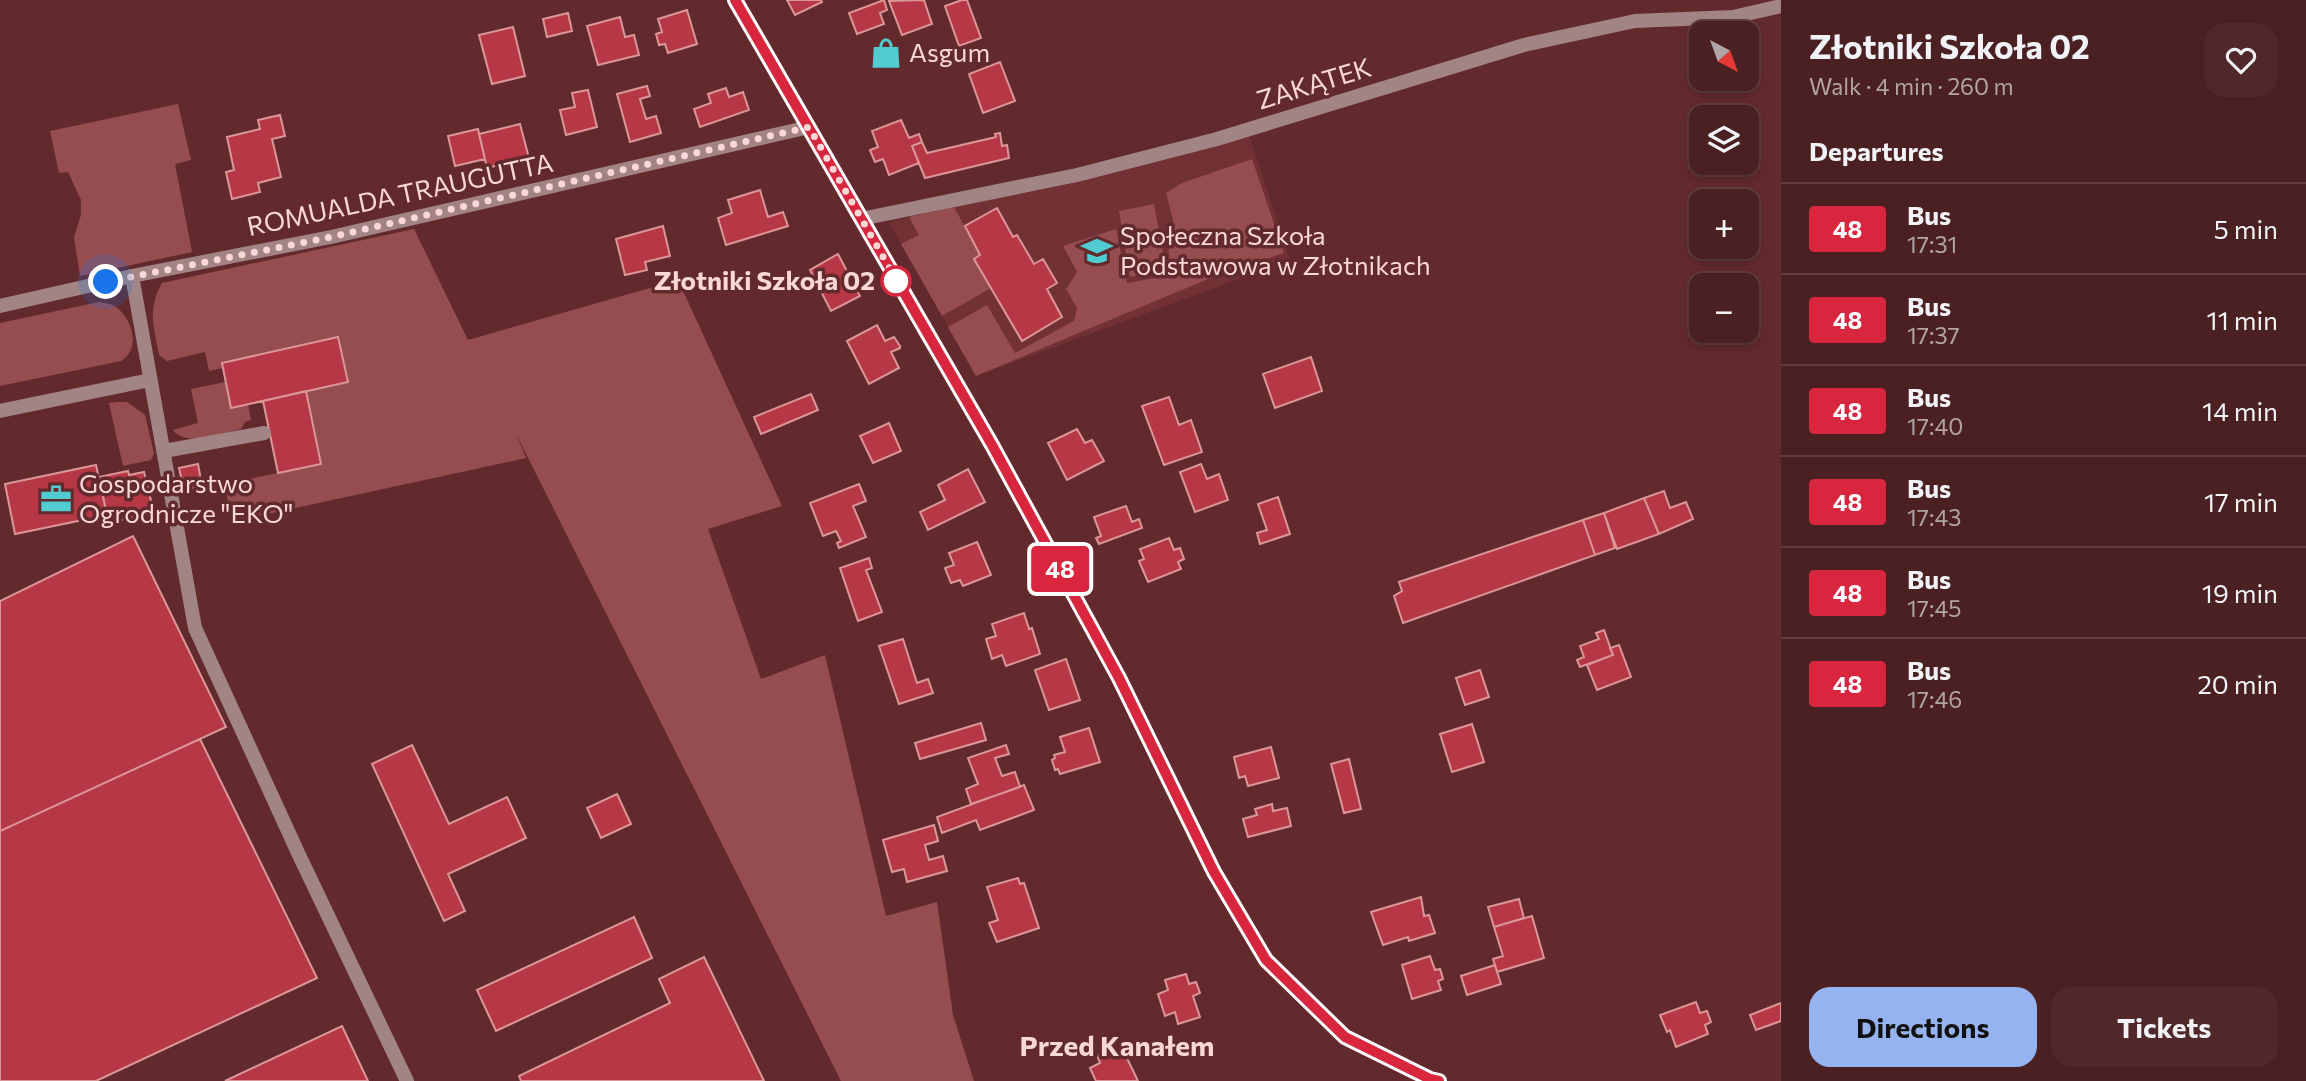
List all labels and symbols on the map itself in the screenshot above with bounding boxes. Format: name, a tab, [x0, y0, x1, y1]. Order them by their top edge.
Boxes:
north arrow	[1689, 21, 1759, 91]
shop icon: Asgum	[869, 36, 903, 70]
place label: Asgum	[909, 36, 990, 67]
street label: ZAKĄTEK	[1253, 50, 1375, 115]
street label: ROMUALDA TRAUGUTTA	[244, 146, 556, 241]
place label: Społeczna Szkoła Podstawowa w Złotnikach	[1120, 219, 1431, 280]
school or university icon: Społeczna Szkoła Podstawowa w Złotnikach	[1080, 234, 1114, 268]
your location	[88, 264, 123, 299]
place label: Złotniki Szkoła 02	[654, 264, 875, 295]
marker: Złotniki Szkoła 02	[881, 266, 911, 296]
place label: Gospodarstwo Ogrodnicze "EKO"	[79, 467, 293, 528]
office icon: Gospodarstwo Ogrodnicze "EKO"	[39, 482, 73, 516]
line badge: 48	[1028, 546, 1092, 592]
district label: Przed Kanałem	[1020, 1028, 1214, 1062]

